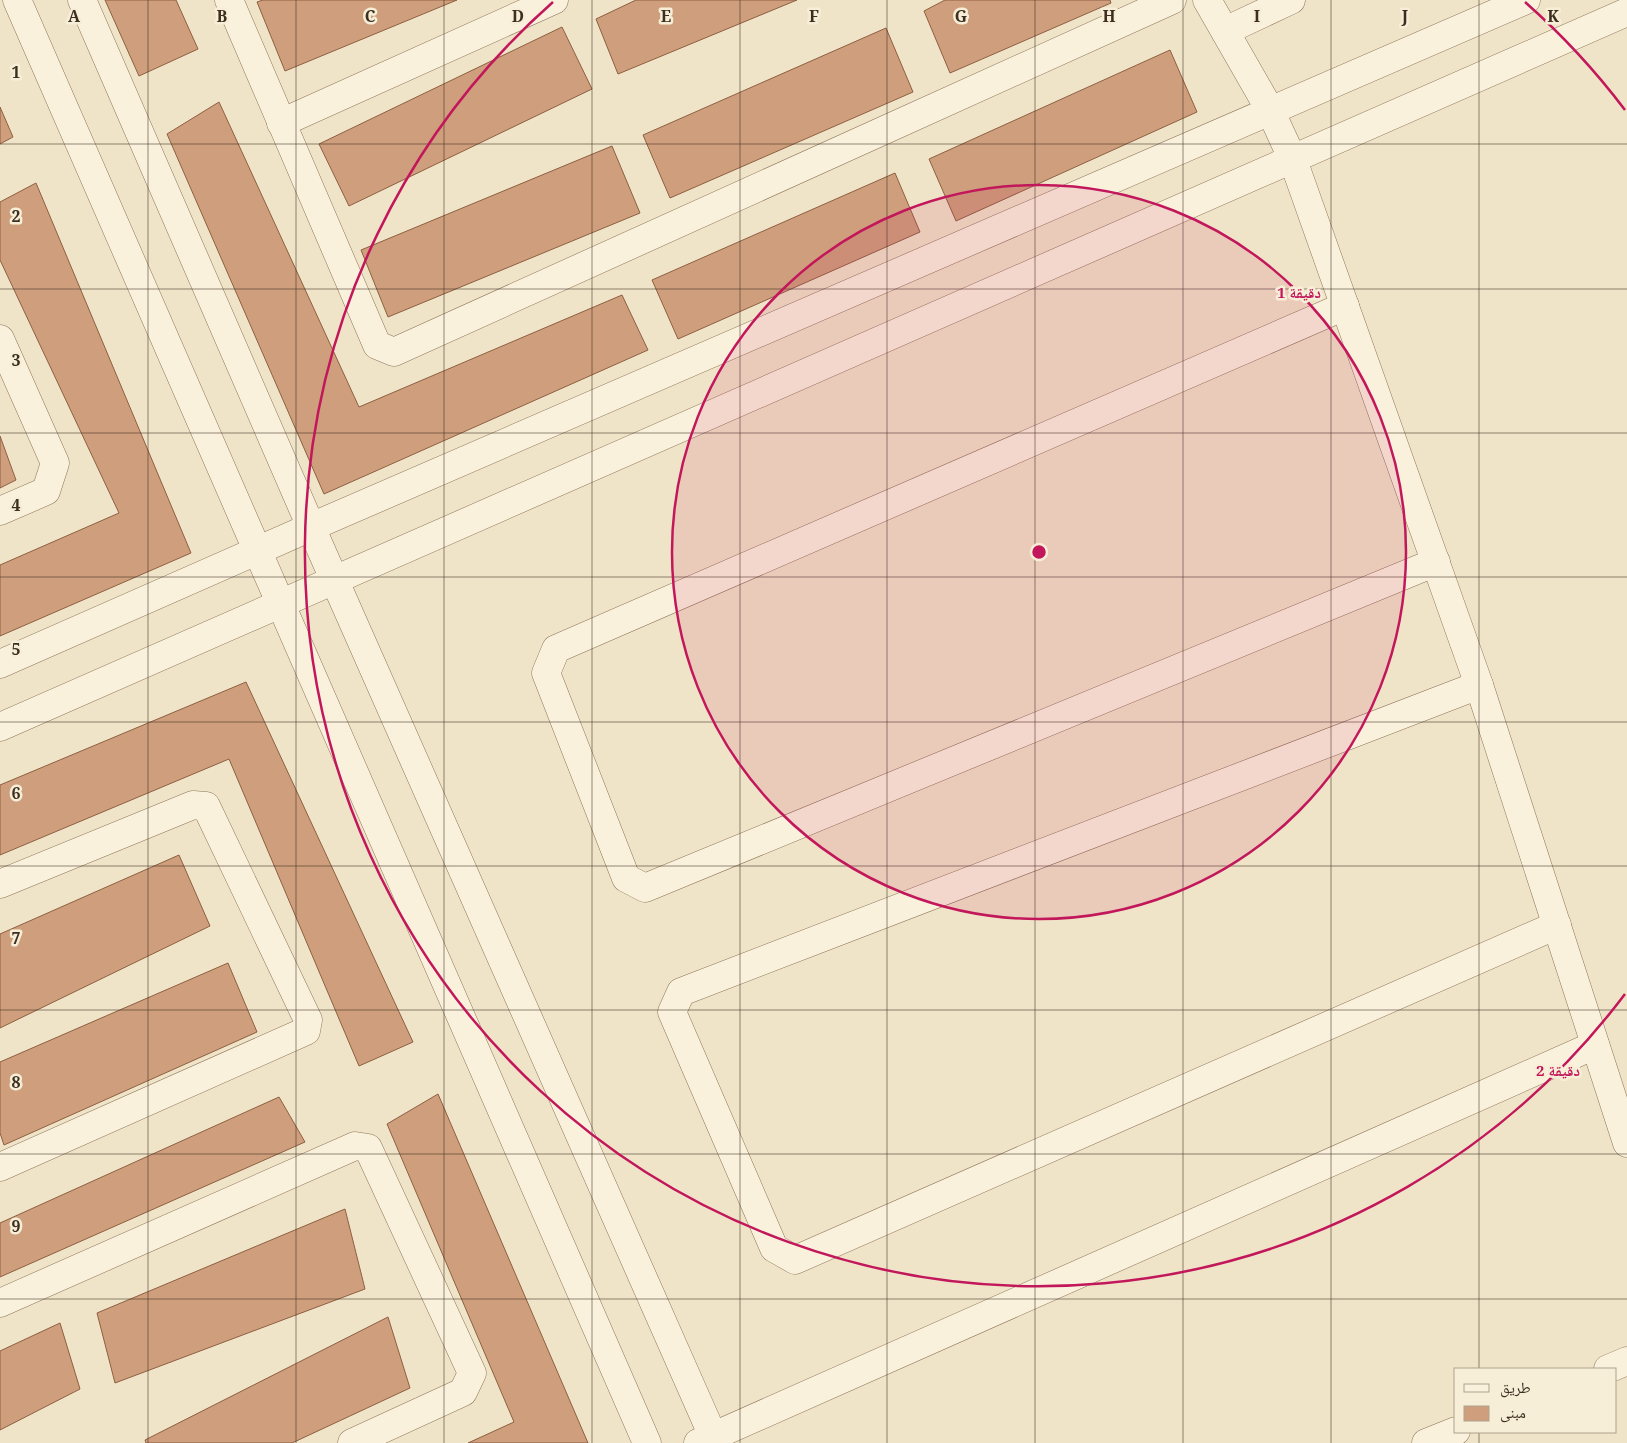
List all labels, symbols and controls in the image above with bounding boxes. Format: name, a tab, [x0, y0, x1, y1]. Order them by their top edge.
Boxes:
text: A	[68, 5, 81, 27]
text: B	[217, 5, 228, 27]
text: C	[365, 5, 376, 27]
text: D	[512, 5, 524, 27]
text: E	[661, 5, 671, 27]
text: F	[809, 5, 819, 27]
text: G	[955, 5, 967, 27]
text: H	[1102, 5, 1116, 27]
text: I	[1254, 5, 1260, 27]
text: J	[1401, 5, 1409, 27]
text: K	[1547, 5, 1559, 27]
text: 1	[11, 61, 21, 83]
text: 2	[11, 205, 21, 227]
text: 1 دقيقة	[1277, 282, 1321, 302]
text: 3	[11, 349, 21, 371]
text: 4	[11, 494, 21, 516]
centre of rings	[1030, 543, 1048, 561]
text: 5	[11, 638, 21, 660]
text: 6	[11, 782, 21, 804]
text: 7	[11, 927, 21, 949]
text: 2 دقيقة	[1536, 1060, 1580, 1080]
text: 8	[11, 1071, 21, 1093]
text: 9	[11, 1215, 21, 1237]
legend	[1454, 1368, 1617, 1433]
text: طريق	[1500, 1377, 1531, 1398]
text: مبنى	[1500, 1402, 1526, 1423]

